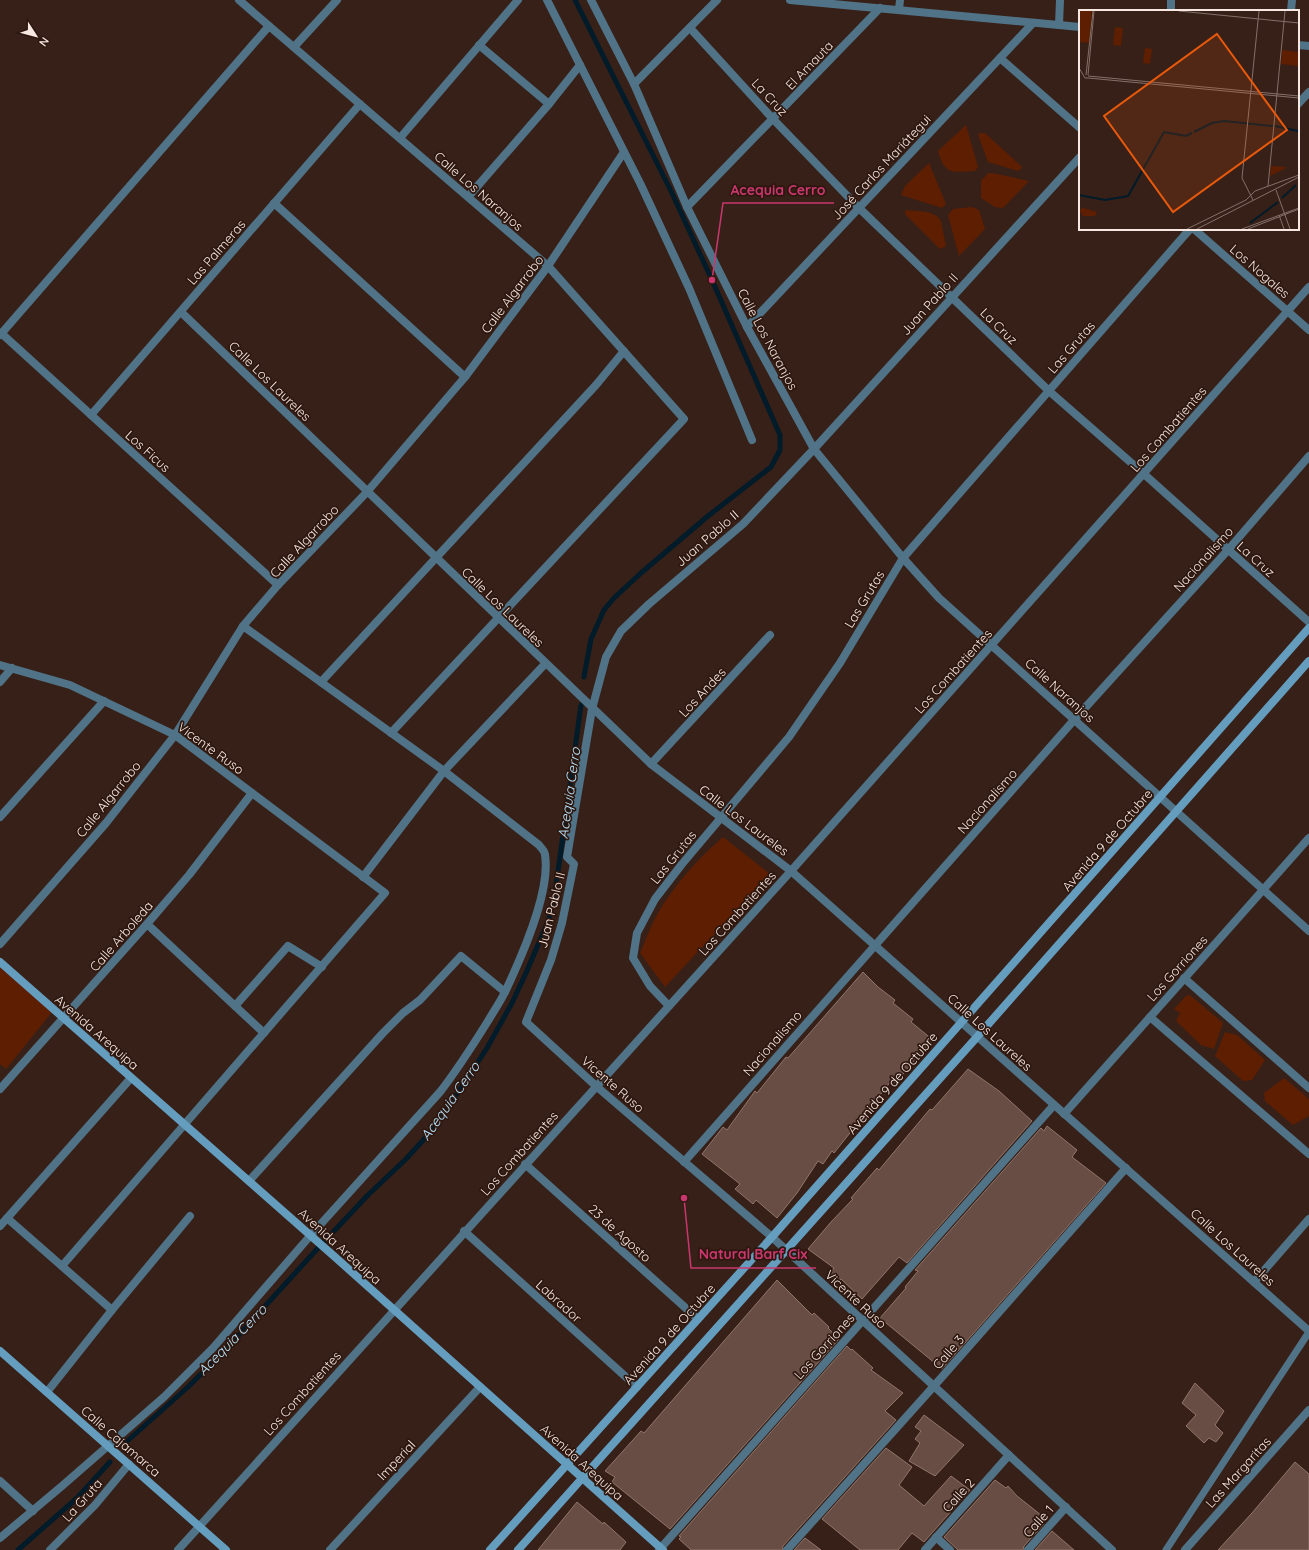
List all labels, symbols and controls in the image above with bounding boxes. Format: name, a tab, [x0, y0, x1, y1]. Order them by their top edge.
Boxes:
inset map	[1079, 10, 1299, 230]
north arrow	[16, 16, 56, 56]
text: N	[36, 34, 52, 49]
street label: El Amauta	[782, 37, 836, 93]
street label: La Cruz	[749, 75, 791, 119]
street label: José Carlos Mariátegui	[828, 111, 934, 223]
street label: Calle Los Naranjos	[431, 148, 527, 234]
callout: Acequia Cerro	[723, 177, 834, 203]
text: Acequia Cerro	[730, 181, 826, 199]
street label: Las Palmeras	[183, 216, 249, 288]
street label: Los Nogales	[1227, 241, 1293, 301]
street label: Calle Algarrobo	[477, 252, 547, 336]
street label: Juan Pablo II	[897, 270, 961, 338]
street label: Calle Los Naranjos	[735, 286, 801, 392]
street label: La Cruz	[977, 304, 1021, 348]
street label: Las Grutas	[1044, 318, 1098, 376]
street label: Calle Los Laureles	[226, 338, 314, 424]
street label: Los Combatientes	[1126, 383, 1210, 475]
street label: Los Ficus	[122, 427, 174, 475]
street label: Calle Algarrobo	[266, 501, 342, 581]
street label: Juan Pablo II	[672, 506, 742, 570]
street label: Nacionalismo	[1170, 523, 1236, 595]
street label: La Cruz	[1234, 538, 1278, 580]
street label: Calle Los Laureles	[459, 564, 547, 650]
street label: Las Grutas	[841, 567, 887, 631]
street label: Los Combatientes	[911, 625, 995, 717]
street label: Calle Naranjos	[1022, 655, 1098, 725]
street label: Los Andes	[675, 664, 729, 720]
street label: Vicente Ruso	[175, 719, 247, 778]
water label: Acequia Cerro	[554, 746, 584, 840]
street label: Calle Algarrobo	[72, 757, 144, 840]
street label: Nacionalismo	[954, 765, 1020, 837]
street label: Calle Los Laureles	[696, 781, 792, 859]
street label: Avenida 9 de Octubre	[1058, 786, 1156, 894]
street label: Las Grutas	[647, 827, 699, 887]
street label: Los Combatientes	[695, 867, 779, 959]
street label: Juan Pablo II	[534, 870, 568, 950]
street label: Calle Arboleda	[86, 897, 156, 975]
street label: Los Gorriones	[1143, 932, 1211, 1004]
street label: Calle Los Laureles	[945, 990, 1035, 1074]
street label: Avenida Arequipa	[52, 991, 142, 1073]
street label: Nacionalismo	[739, 1007, 805, 1079]
street label: Avenida 9 de Octubre	[843, 1029, 941, 1137]
street label: Vicente Ruso	[578, 1052, 648, 1116]
water label: Acequia Cerro	[416, 1058, 484, 1144]
street label: Los Combatientes	[477, 1107, 561, 1199]
street label: 23 de Agosto	[585, 1201, 655, 1265]
street label: Avenida Arequipa	[295, 1205, 385, 1287]
street label: Calle Los Laureles	[1188, 1205, 1278, 1289]
callout: Natural Barf Cix	[691, 1242, 816, 1268]
text: Natural Barf Cix	[699, 1245, 807, 1263]
street label: Vicente Ruso	[822, 1266, 890, 1332]
street label: Labrador	[533, 1276, 585, 1326]
street label: Avenida 9 de Octubre	[620, 1280, 718, 1388]
water label: Acequia Cerro	[194, 1300, 271, 1379]
street label: Los Gorriones	[790, 1310, 858, 1382]
street label: Calle 3	[929, 1332, 967, 1372]
street label: Los Combatientes	[260, 1347, 344, 1439]
street label: Calle Cajamarca	[78, 1402, 164, 1480]
street label: Avenida Arequipa	[537, 1421, 627, 1503]
street label: Las Margaritas	[1202, 1433, 1274, 1511]
street label: Imperial	[373, 1437, 419, 1483]
street label: La Gruta	[59, 1475, 105, 1525]
street label: Calle 2	[939, 1475, 977, 1515]
street label: Calle 1	[1019, 1502, 1057, 1540]

